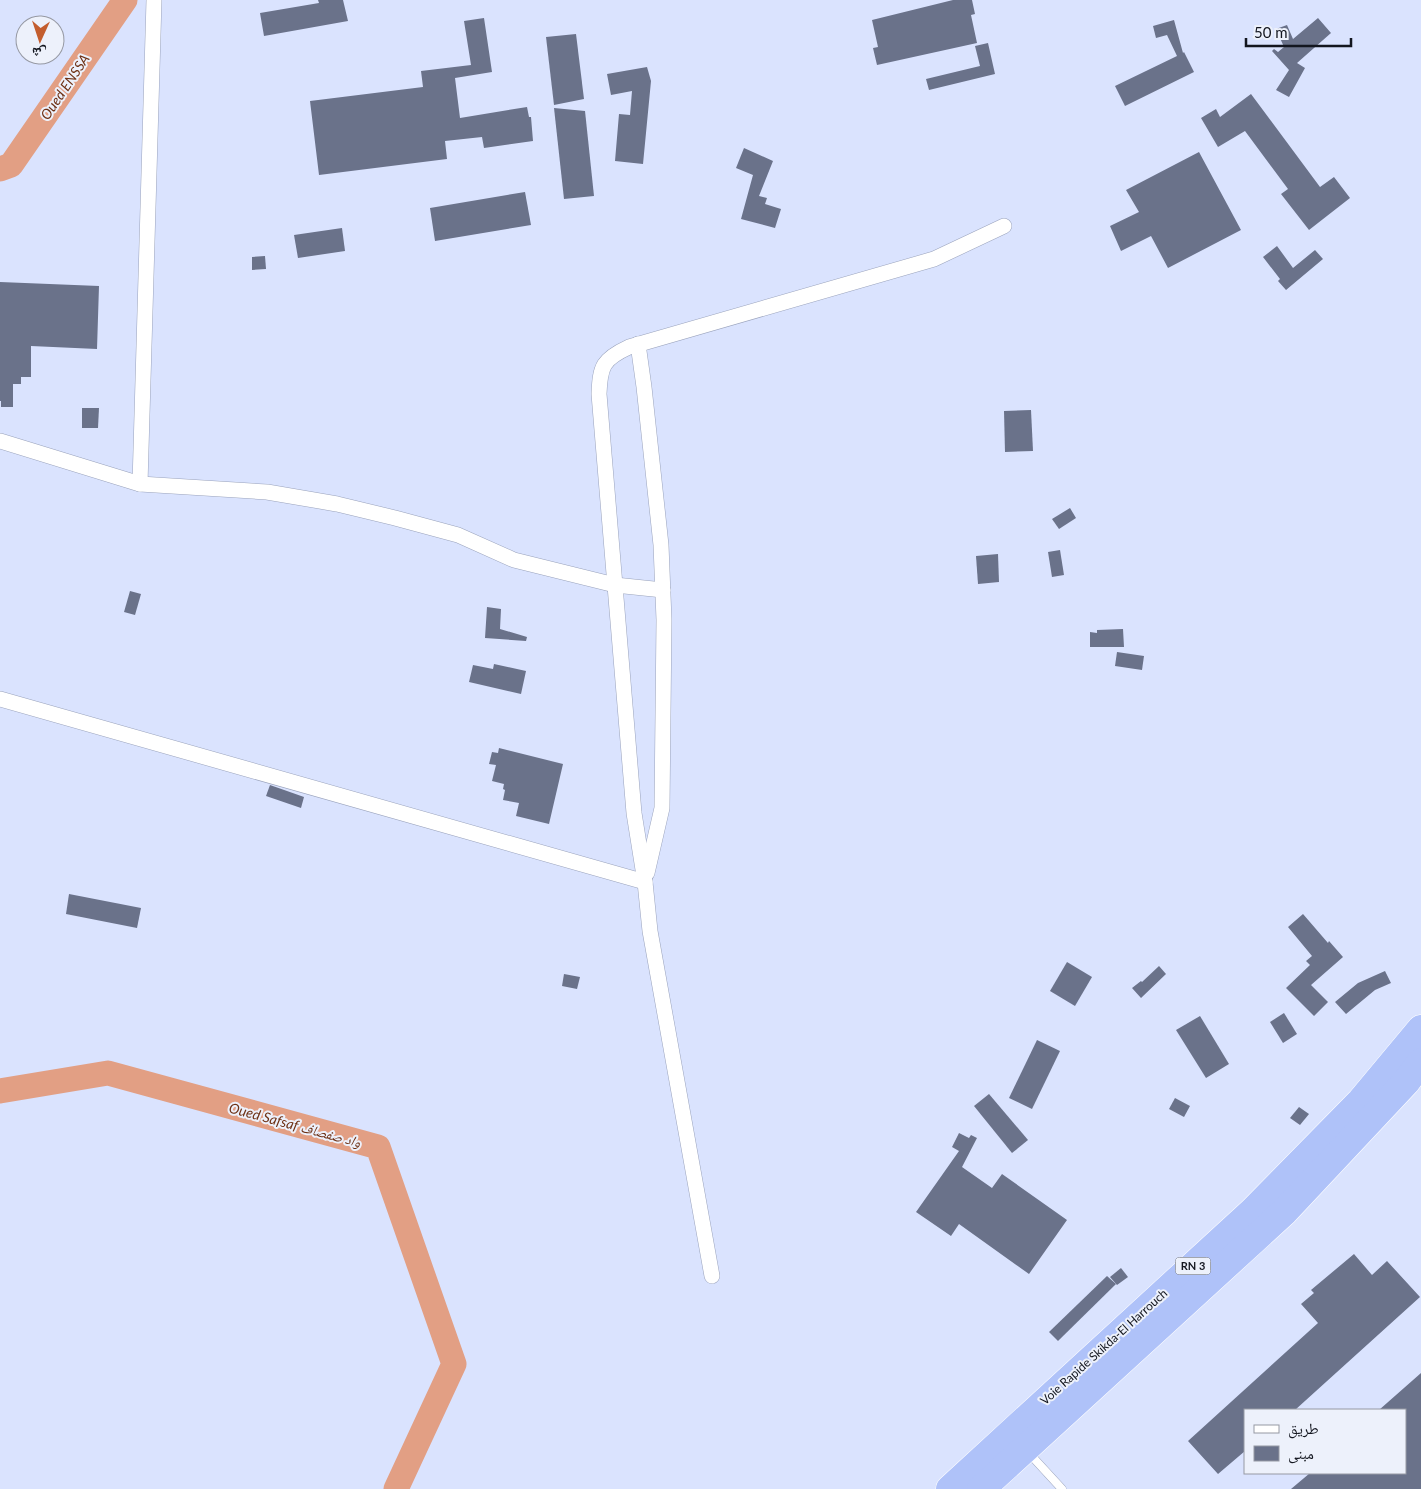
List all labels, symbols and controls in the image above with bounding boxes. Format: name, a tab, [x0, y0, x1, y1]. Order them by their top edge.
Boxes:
north arrow	[15, 15, 65, 65]
scale bar	[1246, 15, 1351, 47]
text: 50 m	[1254, 23, 1288, 41]
text: ش	[31, 44, 47, 62]
water label: Oued ENSSA	[36, 51, 93, 123]
water label: Oued Safsaf واد صفصاف	[227, 1099, 363, 1150]
road number: RN 3	[1176, 1258, 1210, 1274]
street label: Voie Rapide Skikda-El Harrouch	[1037, 1286, 1170, 1408]
legend	[1244, 1409, 1406, 1474]
text: طريق	[1288, 1419, 1319, 1439]
text: مبنى	[1288, 1444, 1314, 1464]

